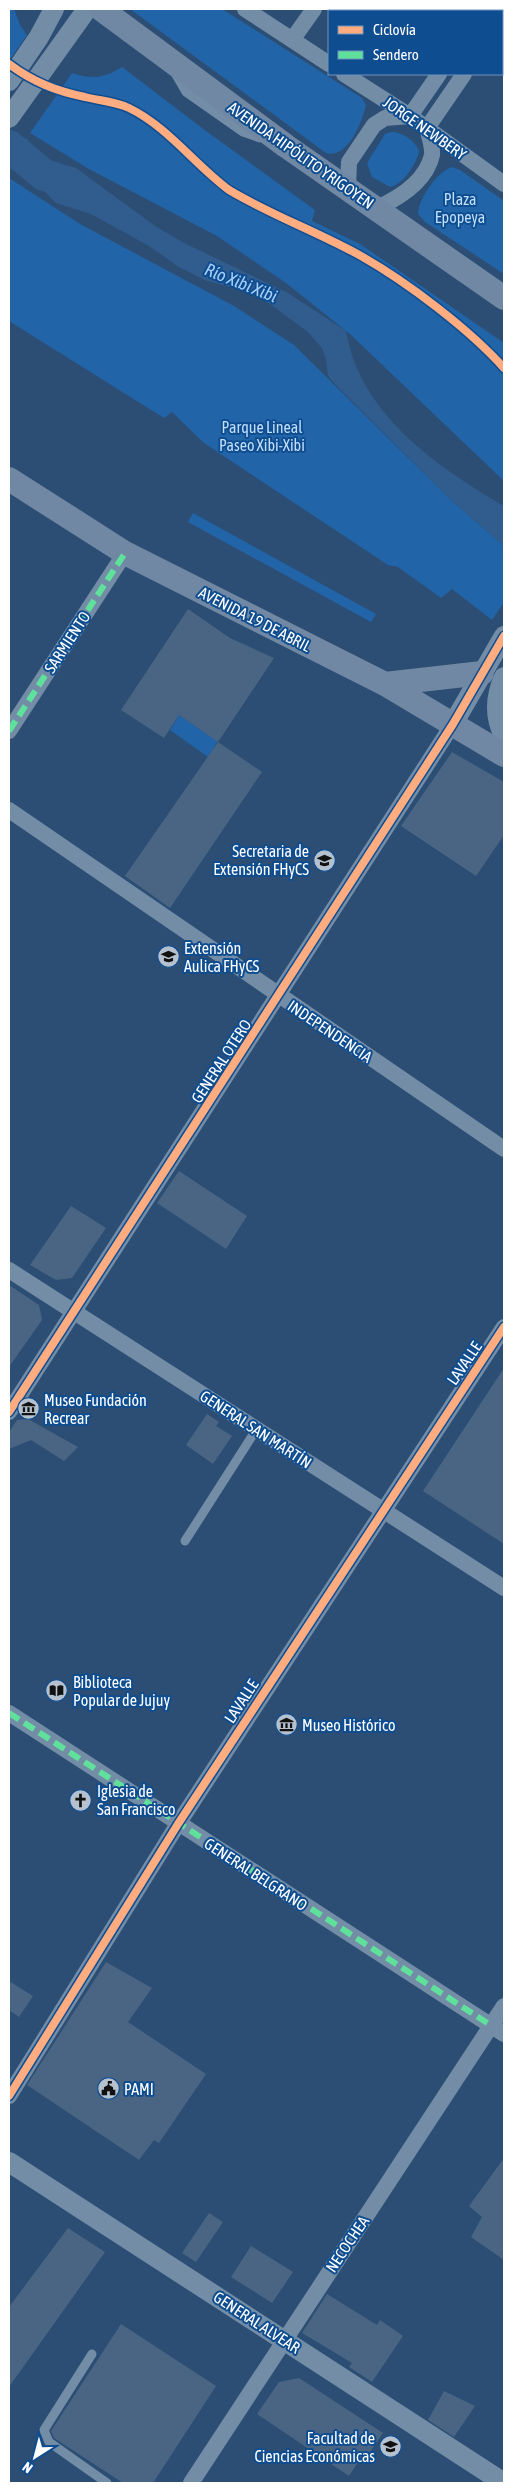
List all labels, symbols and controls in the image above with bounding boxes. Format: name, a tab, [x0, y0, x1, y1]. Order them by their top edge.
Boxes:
legend	[328, 10, 503, 75]
text: Ciclovía	[373, 21, 416, 38]
text: Sendero	[373, 46, 419, 63]
street label: JORGE NEWBERY	[380, 93, 471, 164]
street label: AVENIDA HIPÓLITO YRIGOYEN	[225, 98, 377, 212]
park label: Plaza Epopeya	[435, 190, 485, 227]
water label: Río Xibi Xibi	[202, 258, 281, 307]
park label: Parque Lineal Paseo Xibi-Xibi	[219, 418, 305, 454]
street label: AVENIDA 19 DE ABRIL	[196, 583, 315, 655]
street label: SARMIENTO	[40, 608, 94, 676]
place label: Secretaria de Extensión FHyCS	[213, 842, 309, 879]
school or university icon: Secretaria de Extensión FHyCS	[313, 848, 337, 872]
place label: Extensión Aulica FHyCS	[184, 939, 260, 976]
school or university icon: Extensión Aulica FHyCS	[156, 945, 180, 969]
street label: INDEPENDENCIA	[284, 996, 376, 1066]
street label: GENERAL OTERO	[187, 1016, 255, 1106]
street label: LAVALLE	[443, 1338, 485, 1388]
street label: GENERAL SAN MARTÍN	[197, 1386, 315, 1472]
place label: Museo Fundación Recrear	[44, 1391, 147, 1427]
museum icon: Museo Fundación Recrear	[16, 1397, 40, 1421]
place label: Biblioteca Popular de Jujuy	[73, 1673, 170, 1710]
street label: LAVALLE	[220, 1676, 262, 1726]
library icon: Biblioteca Popular de Jujuy	[45, 1679, 69, 1703]
museum icon: Museo Histórico	[274, 1713, 298, 1737]
place label: Museo Histórico	[302, 1716, 395, 1734]
place label: Iglesia de San Francisco	[97, 1782, 176, 1818]
church icon: Iglesia de San Francisco	[69, 1788, 93, 1812]
street label: GENERAL BELGRANO	[201, 1834, 311, 1914]
public building icon: PAMI	[96, 2077, 120, 2101]
place label: PAMI	[124, 2080, 154, 2098]
street label: NECOCHEA	[322, 2212, 372, 2275]
street label: GENERAL ALVEAR	[210, 2287, 304, 2357]
place label: Facultad de Ciencias Económicas	[254, 2429, 375, 2465]
north arrow	[10, 2432, 60, 2482]
school or university icon: Facultad de Ciencias Económicas	[379, 2435, 403, 2459]
text: N	[19, 2459, 35, 2476]

